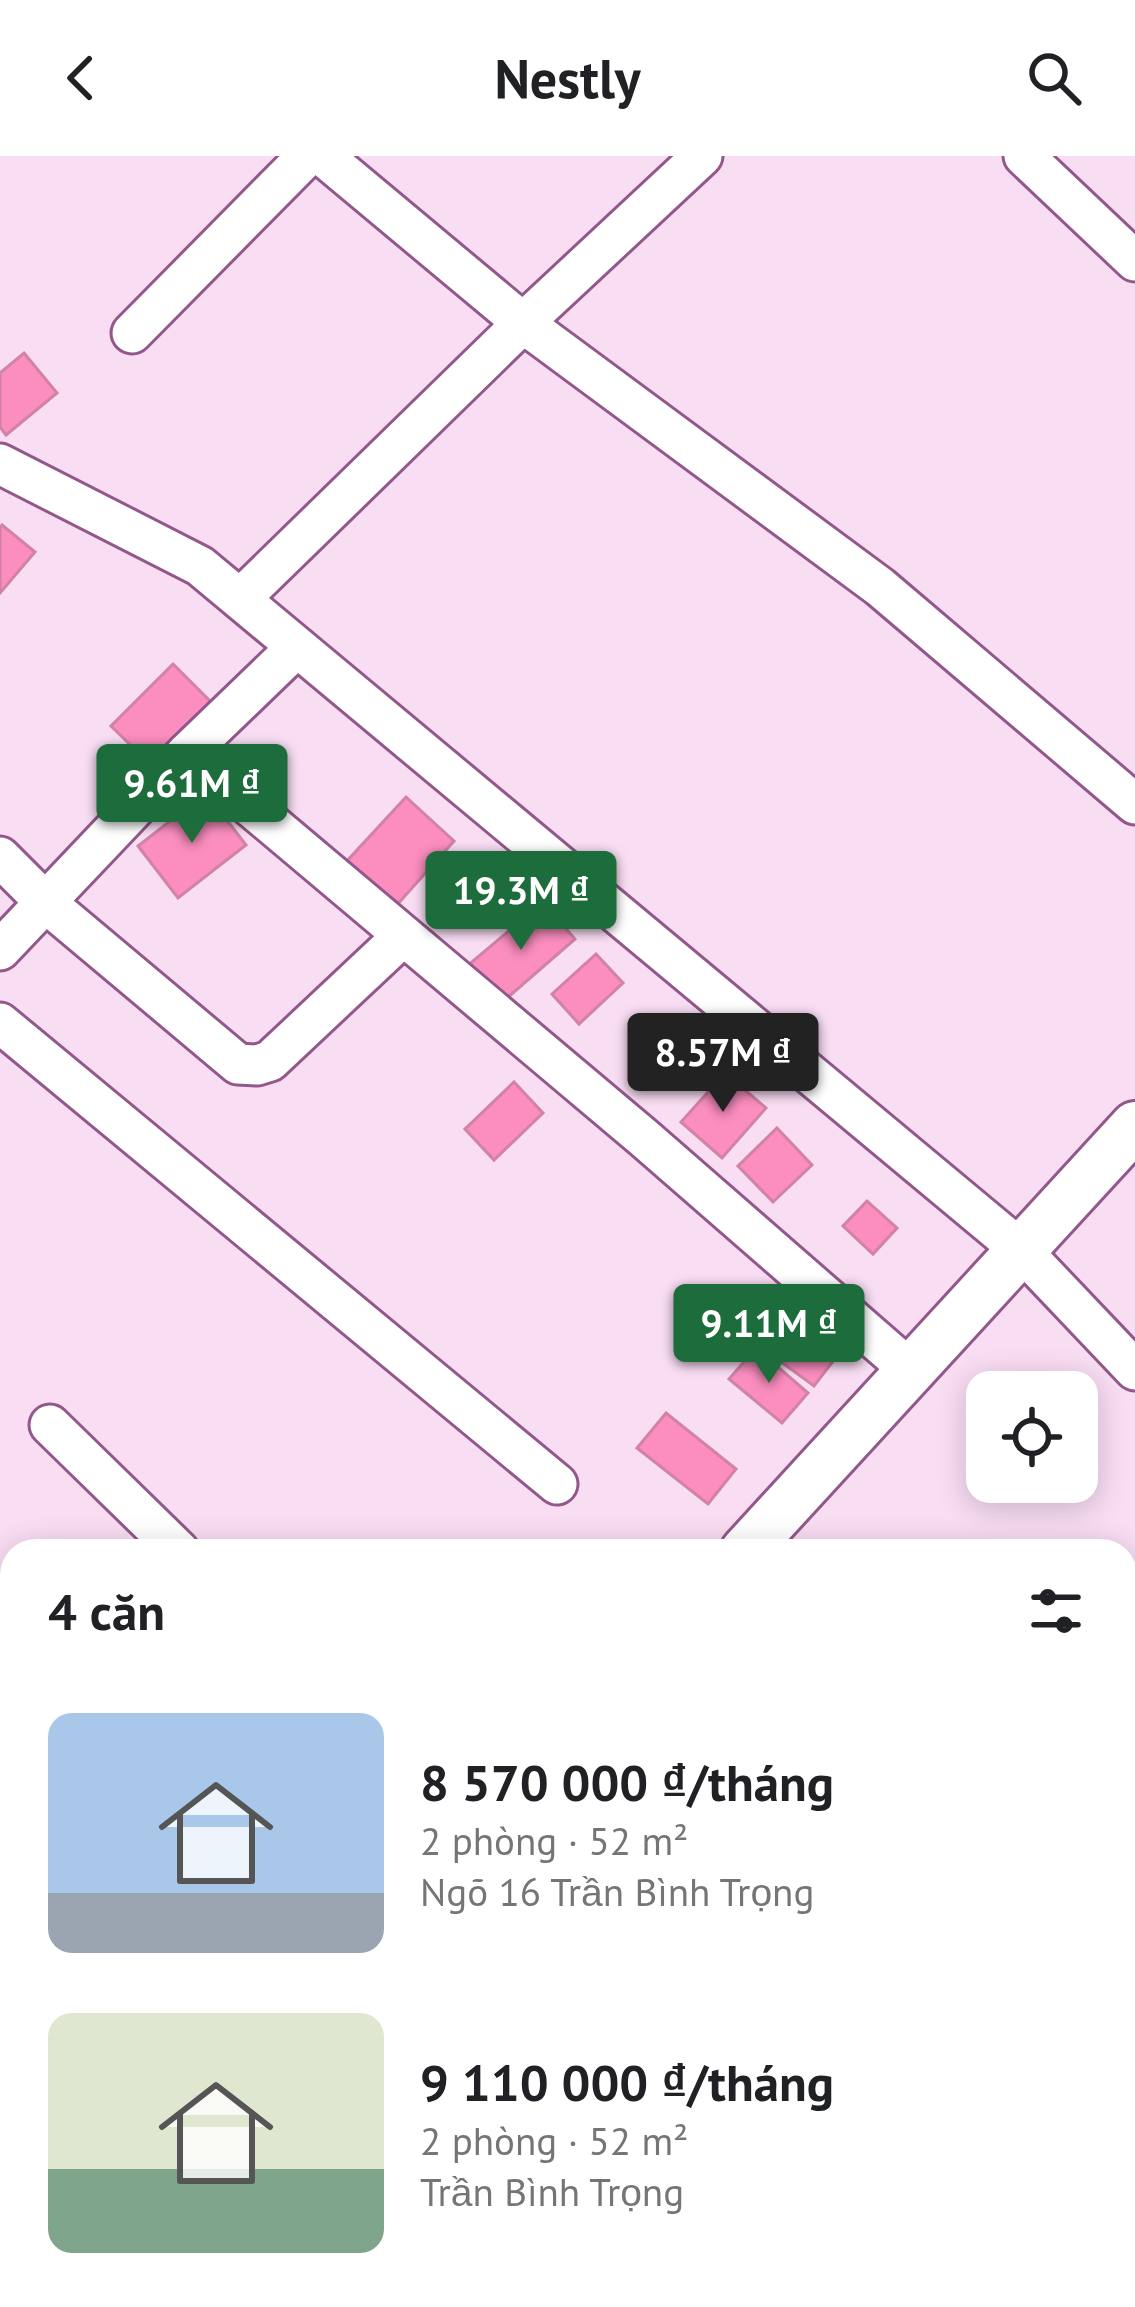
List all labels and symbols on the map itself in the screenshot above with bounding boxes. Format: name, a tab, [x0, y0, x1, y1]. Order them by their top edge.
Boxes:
pin: 9.61M ₫	[81, 744, 303, 846]
pin: 19.3M ₫	[410, 851, 632, 953]
pin: 8.57M ₫	[612, 1013, 834, 1115]
pin: 9.11M ₫	[658, 1284, 880, 1386]

